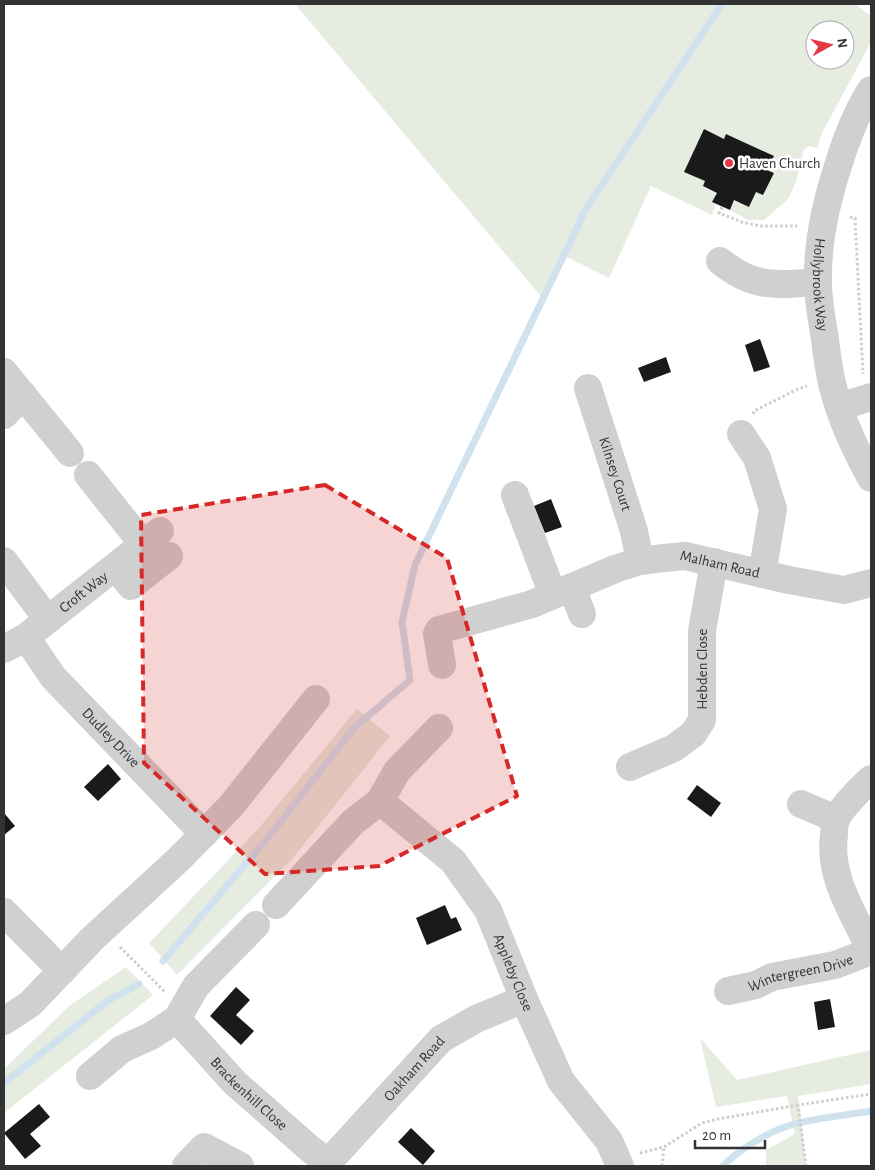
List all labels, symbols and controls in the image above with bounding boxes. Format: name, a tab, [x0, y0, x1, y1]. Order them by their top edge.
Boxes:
north arrow	[805, 20, 855, 70]
text: N	[834, 38, 849, 49]
place label: Haven Church	[739, 156, 820, 171]
marker: Haven Church	[723, 157, 735, 169]
street label: Hollybrook Way	[810, 237, 831, 333]
street label: Kilnsey Court	[597, 435, 635, 513]
street label: Malham Road	[679, 548, 762, 581]
street label: Croft Way	[56, 568, 111, 615]
street label: Hebden Close	[695, 629, 710, 710]
street label: Dudley Drive	[79, 705, 143, 770]
street label: Appleby Close	[491, 932, 536, 1013]
street label: Wintergreen Drive	[747, 951, 855, 994]
street label: Oakham Road	[381, 1033, 447, 1104]
street label: Brackenhill Close	[208, 1054, 291, 1133]
scale bar	[695, 1118, 765, 1150]
text: 20 m	[702, 1128, 731, 1143]

